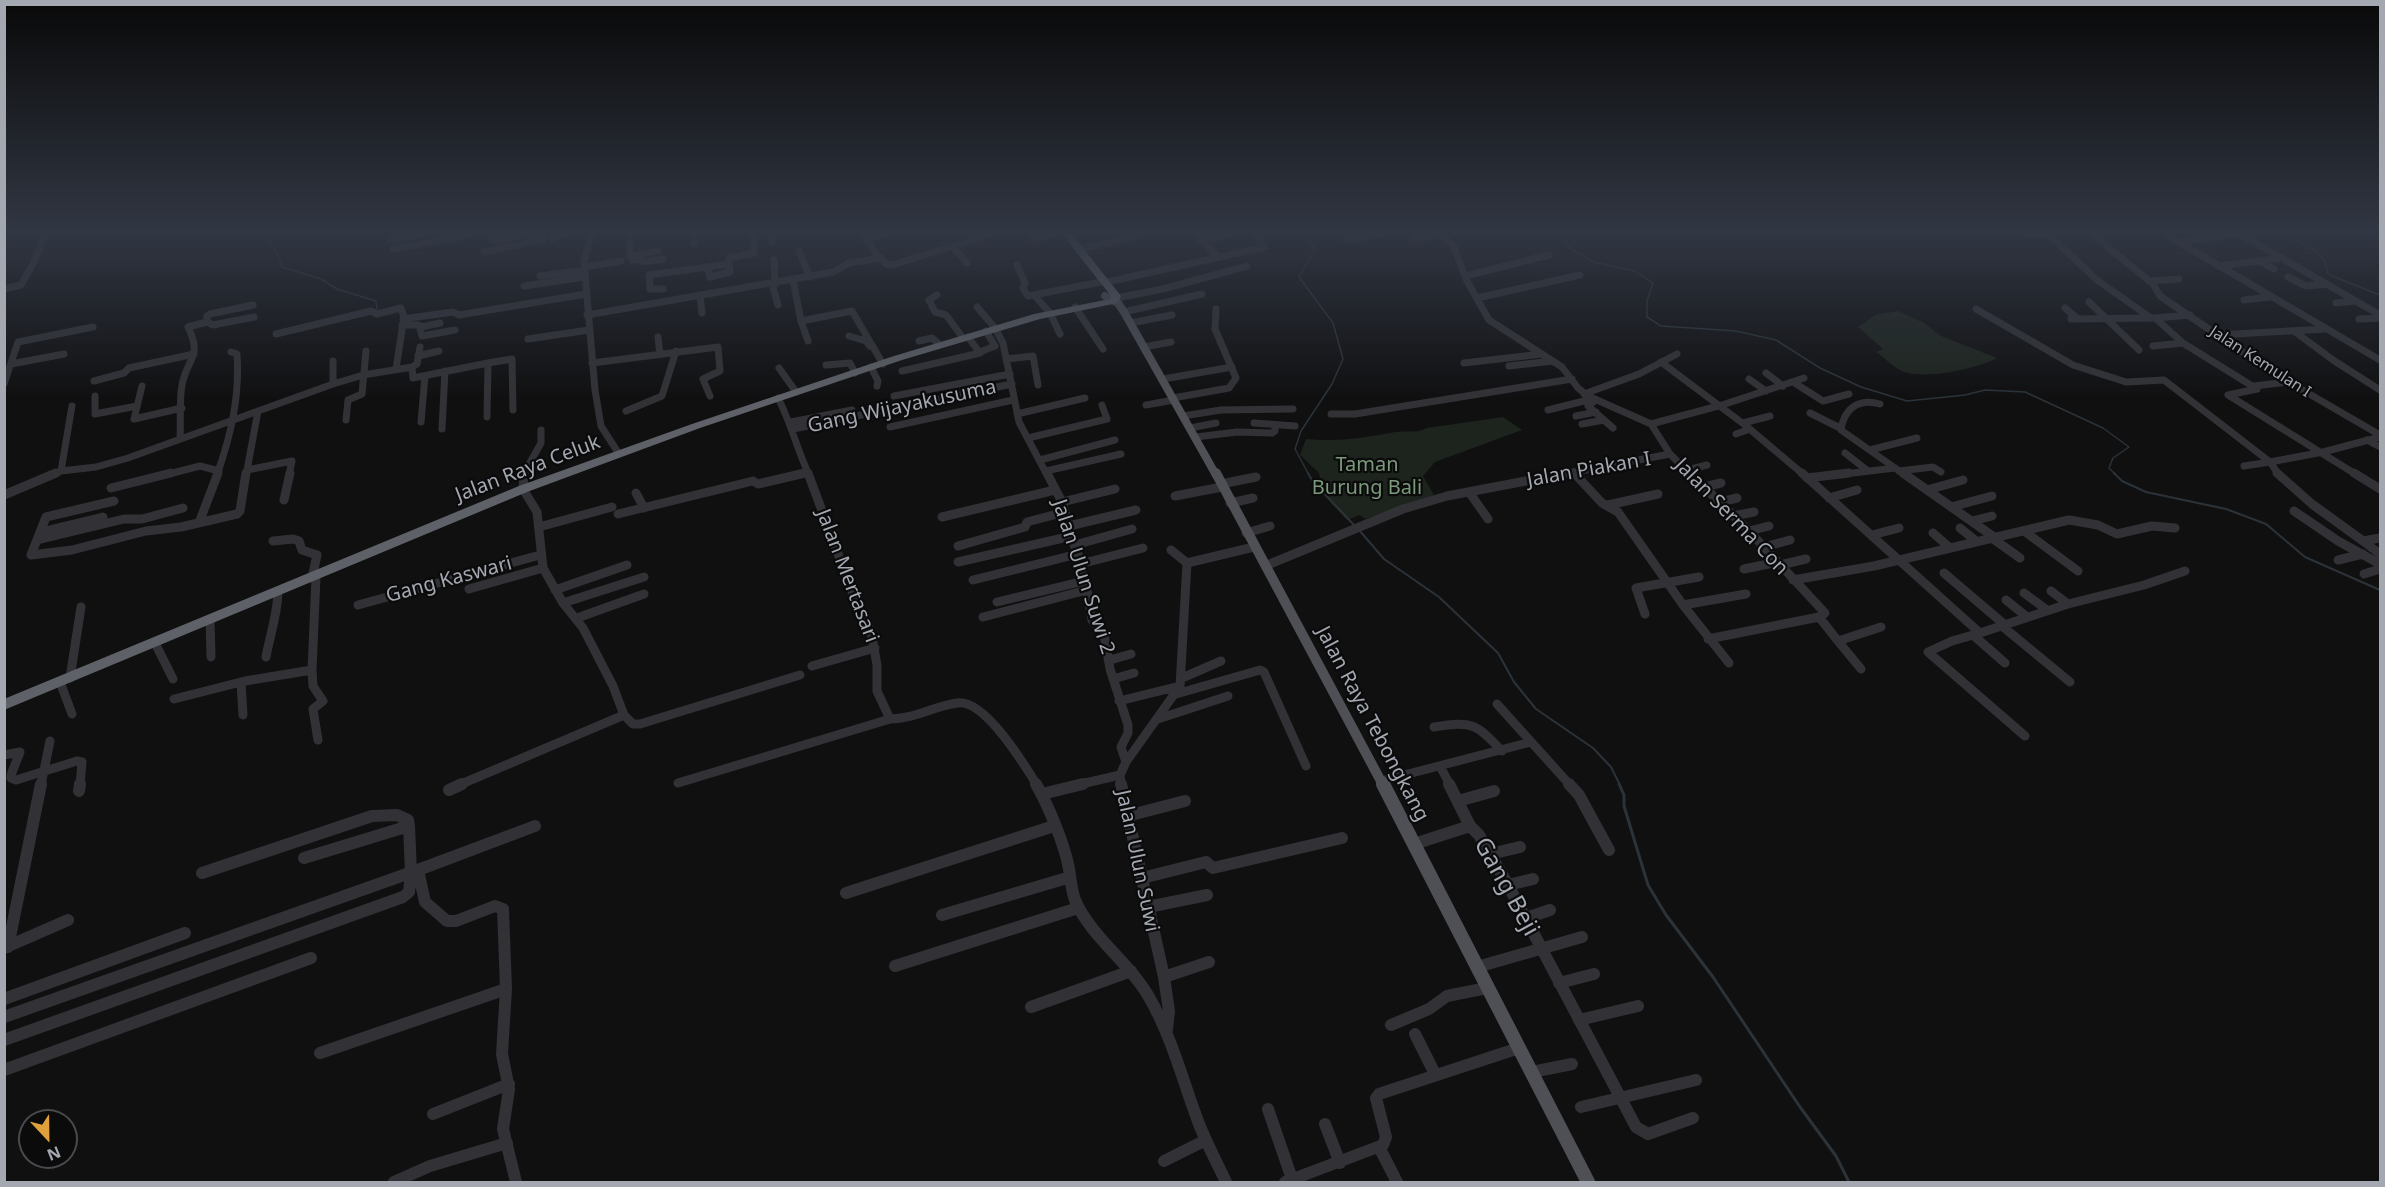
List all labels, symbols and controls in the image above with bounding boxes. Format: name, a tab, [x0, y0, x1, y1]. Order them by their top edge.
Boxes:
street label: Jalan Kemulan I	[2206, 322, 2314, 402]
street label: Gang Wijayakusuma	[806, 375, 998, 439]
street label: Jalan Raya Celuk	[452, 430, 604, 508]
street label: Jalan Piakan I	[1525, 447, 1653, 493]
park label: Taman Burung Bali	[1312, 453, 1422, 500]
street label: Jalan Serma Con	[1669, 454, 1793, 580]
street label: Jalan Ulun Suwi 2	[1047, 497, 1119, 657]
street label: Jalan Mertasari	[811, 506, 883, 646]
street label: Gang Kaswari	[384, 552, 514, 608]
street label: Jalan Raya Tebongkang	[1310, 622, 1434, 826]
street label: Jalan Ulun Suwi	[1110, 788, 1164, 934]
street label: Gang Beji	[1467, 833, 1545, 941]
north arrow	[18, 1109, 78, 1169]
text: N	[44, 1141, 64, 1166]

